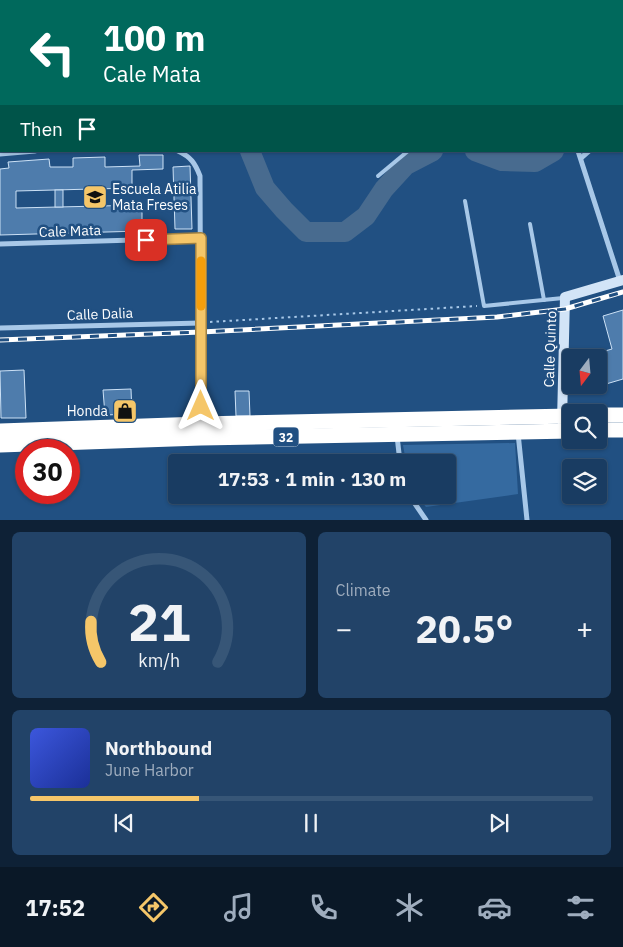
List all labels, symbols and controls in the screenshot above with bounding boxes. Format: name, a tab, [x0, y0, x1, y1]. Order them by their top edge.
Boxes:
text: 100 m	[103, 15, 206, 61]
icon: left	[20, 20, 85, 85]
text: Cale Mata	[103, 59, 201, 88]
icon: arrive	[73, 115, 101, 143]
text: Then	[20, 117, 63, 141]
place label: Escuela Atilia Mata Freses	[112, 180, 197, 214]
school or university icon: Escuela Atilia Mata Freses	[82, 184, 108, 210]
pin	[125, 219, 167, 261]
street label: Cale Mata	[39, 221, 102, 241]
icon: arrive	[132, 226, 160, 254]
street label: Calle Dalia	[67, 304, 134, 324]
street label: Calle Quinto	[540, 310, 560, 388]
north arrow	[562, 349, 608, 394]
map controls	[562, 349, 607, 504]
position arrow	[174, 379, 226, 431]
shop icon: Honda	[112, 398, 138, 424]
place label: Honda	[67, 402, 109, 420]
button: search	[562, 404, 607, 449]
road number: 32	[274, 428, 298, 447]
speed limit sign: 30	[15, 439, 80, 504]
button: layers	[562, 459, 607, 504]
text: 17:53 · 1 min · 130 m	[218, 467, 406, 491]
text: Climate	[336, 580, 391, 600]
text: 21	[128, 588, 190, 655]
text: 20.5°	[415, 604, 513, 653]
text: −	[336, 610, 352, 647]
text: +	[576, 610, 593, 647]
text: km/h	[138, 649, 180, 672]
text: Northbound	[105, 736, 212, 760]
text: June Harbor	[105, 760, 194, 780]
icon: previous	[110, 809, 138, 837]
icon: pause	[297, 809, 325, 837]
icon: next	[485, 809, 513, 837]
icon: directions	[136, 890, 171, 925]
icon: music	[221, 890, 256, 925]
icon: phone	[306, 890, 341, 925]
icon: climate	[392, 890, 427, 925]
icon: car	[477, 890, 512, 925]
icon: filters	[563, 890, 598, 925]
text: 17:52	[25, 893, 85, 922]

